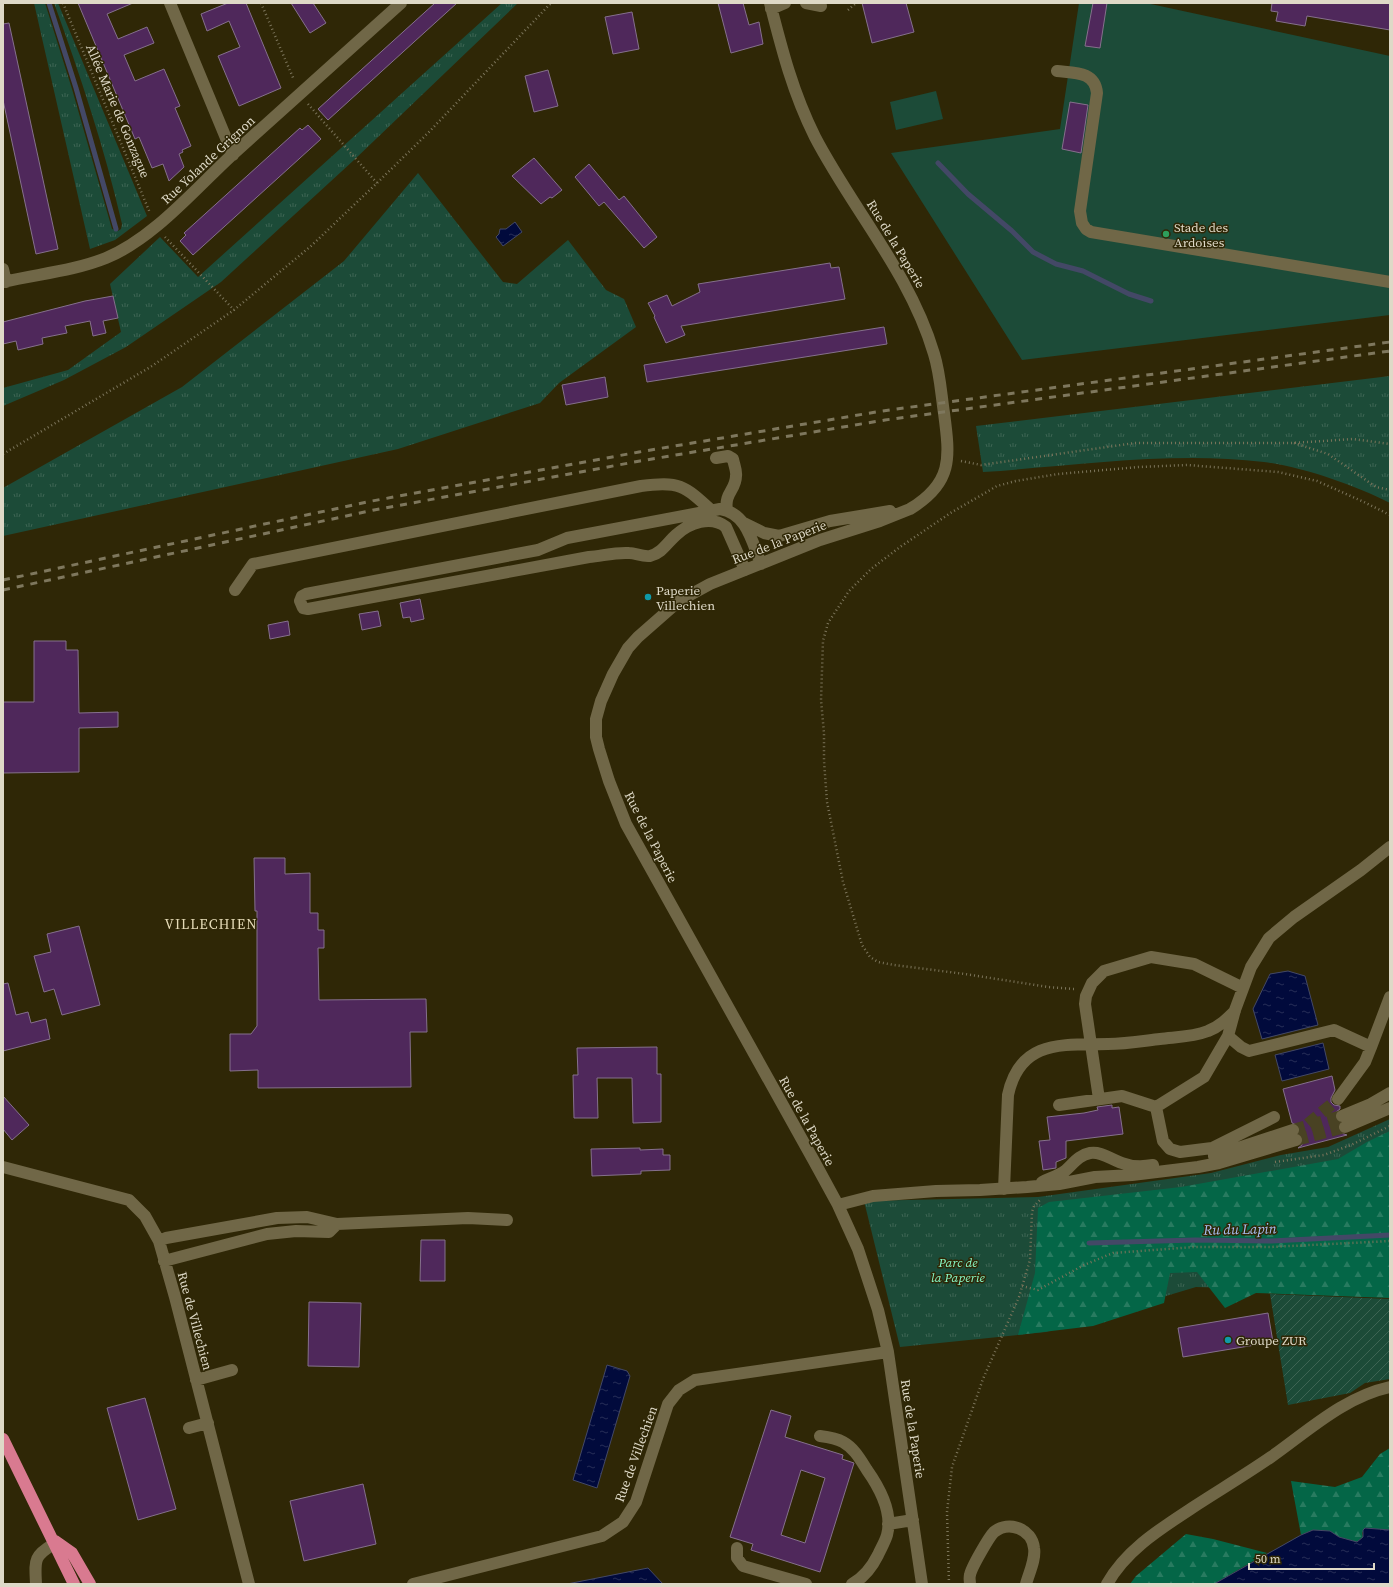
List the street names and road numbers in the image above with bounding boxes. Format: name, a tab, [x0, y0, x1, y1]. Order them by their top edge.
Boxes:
street label: Allée Marie de Gonzague	[82, 41, 154, 181]
street label: Rue Yolande Grignon	[158, 112, 259, 208]
street label: Rue de la Paperie	[863, 197, 929, 292]
street label: Rue de la Paperie	[729, 516, 829, 568]
street label: Rue de la Paperie	[621, 789, 681, 886]
street label: Rue de la Paperie	[775, 1073, 839, 1169]
street label: Rue de Villechien	[174, 1270, 216, 1372]
street label: Rue de la Paperie	[897, 1378, 929, 1480]
street label: Rue de Villechien	[611, 1403, 661, 1504]

